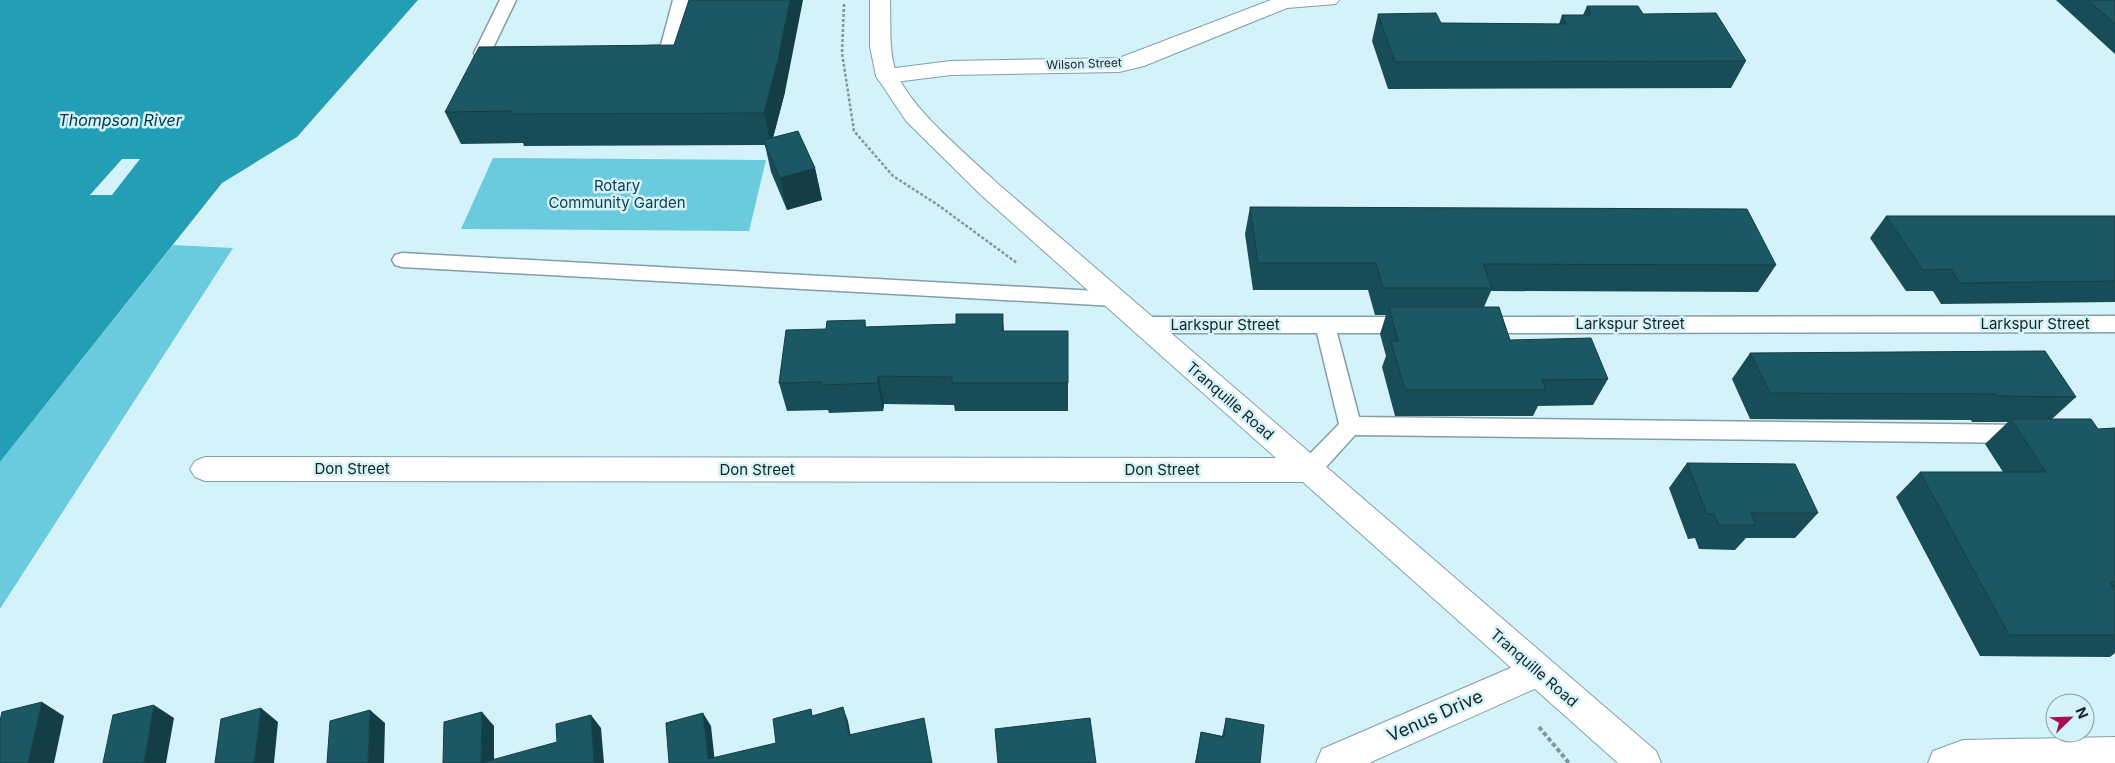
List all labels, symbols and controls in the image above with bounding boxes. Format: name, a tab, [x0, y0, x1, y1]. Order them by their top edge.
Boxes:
street label: Wilson Street	[1046, 55, 1122, 72]
water label: Thompson River	[58, 110, 183, 130]
park label: Rotary Community Garden	[548, 176, 686, 212]
street label: Larkspur Street	[1575, 314, 1685, 333]
street label: Larkspur Street	[1980, 314, 2090, 333]
street label: Larkspur Street	[1170, 315, 1280, 334]
street label: Tranquille Road	[1183, 357, 1278, 444]
street label: Don Street	[314, 459, 390, 478]
street label: Don Street	[719, 460, 795, 479]
street label: Don Street	[1124, 460, 1200, 479]
street label: Tranquille Road	[1487, 624, 1582, 711]
street label: Venus Drive	[1384, 685, 1486, 746]
north arrow	[2045, 693, 2095, 743]
text: N	[2073, 704, 2092, 721]

